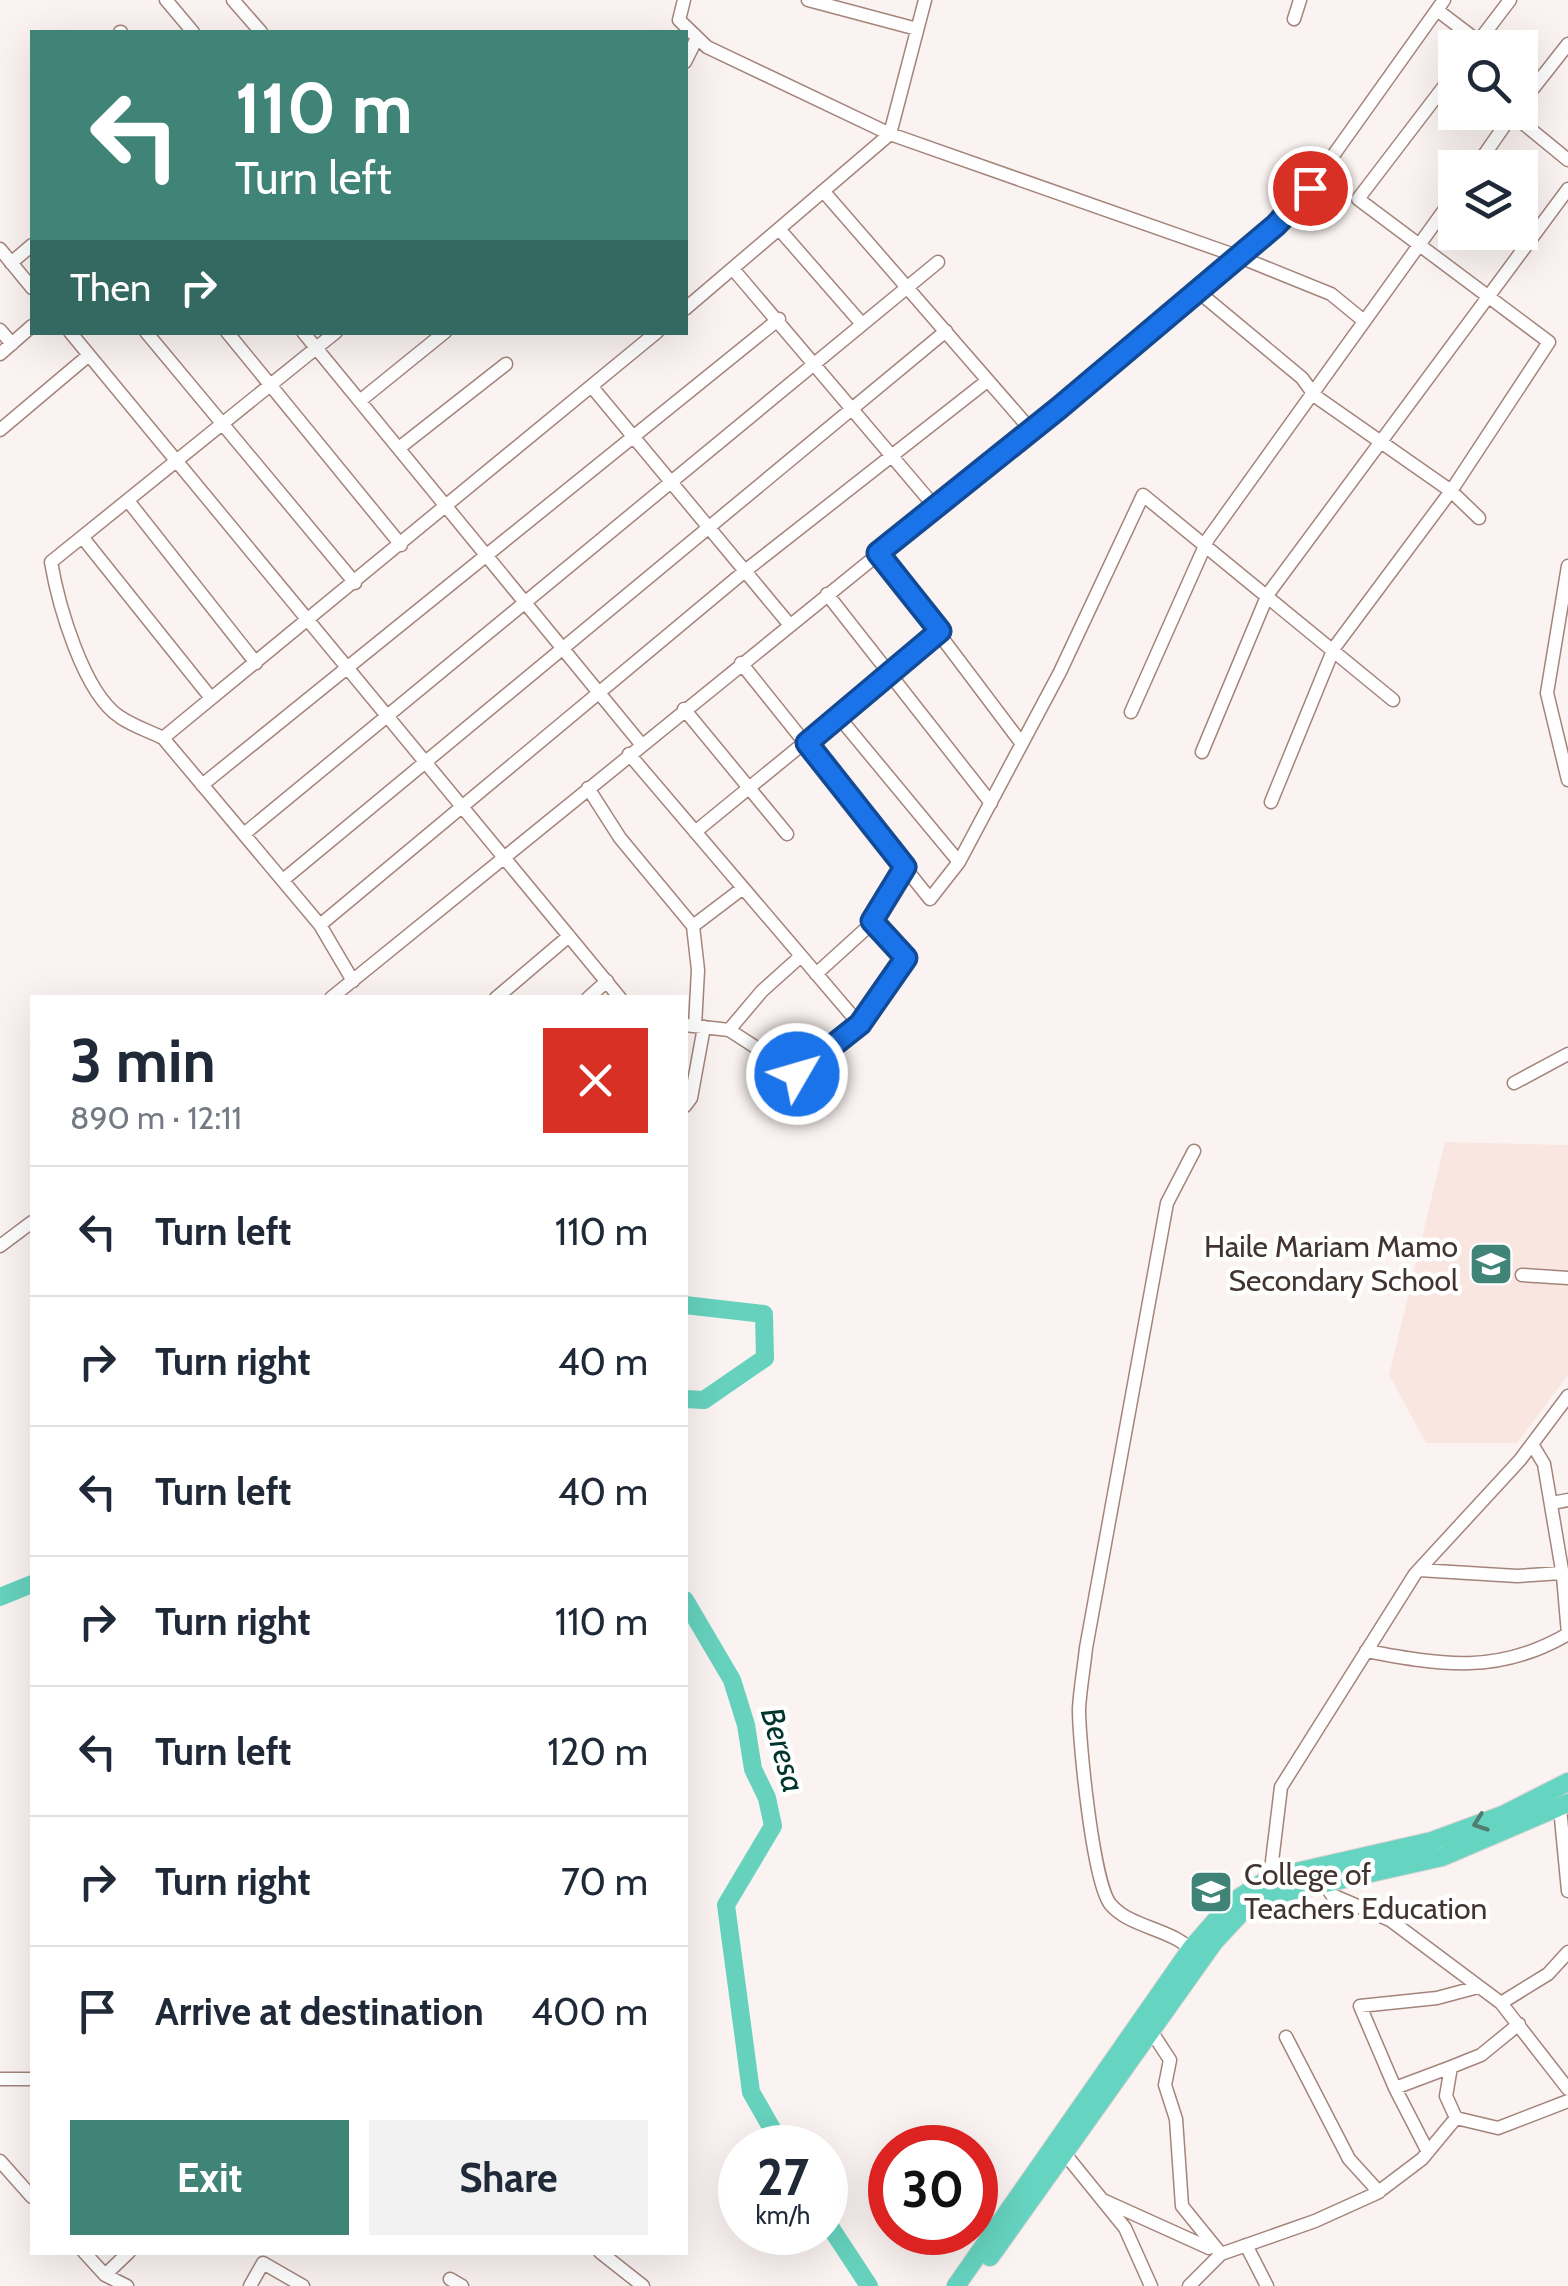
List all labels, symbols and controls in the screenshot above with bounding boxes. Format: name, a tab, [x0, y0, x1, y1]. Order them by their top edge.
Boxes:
map controls	[1438, 30, 1538, 250]
button: search	[1438, 30, 1538, 130]
text: 110 m	[235, 65, 413, 151]
icon: left	[70, 70, 200, 200]
pin	[1268, 146, 1353, 231]
button: layers	[1438, 150, 1538, 250]
text: Turn left	[235, 151, 392, 205]
icon: arrive	[1283, 161, 1338, 216]
icon: right	[171, 260, 226, 315]
text: Then	[70, 264, 151, 311]
position arrow	[745, 1022, 849, 1126]
text: 3 min	[70, 1024, 216, 1097]
button: close	[543, 1028, 648, 1133]
text: 890 m · 12:11	[70, 1098, 242, 1137]
icon: left	[70, 1204, 125, 1259]
text: Turn left	[155, 1208, 291, 1255]
text: 110 m	[555, 1208, 648, 1255]
place label: Haile Mariam Mamo Secondary School	[1204, 1228, 1458, 1299]
school or university icon: Haile Mariam Mamo Secondary School	[1468, 1241, 1514, 1287]
icon: right	[70, 1334, 125, 1389]
text: Turn right	[155, 1338, 311, 1385]
text: 40 m	[558, 1338, 648, 1385]
icon: left	[70, 1464, 125, 1519]
text: Turn left	[155, 1468, 291, 1515]
text: 40 m	[558, 1468, 648, 1515]
icon: right	[70, 1594, 125, 1649]
text: Turn right	[155, 1598, 311, 1645]
text: 110 m	[555, 1598, 648, 1645]
water label: Beresa	[753, 1703, 814, 1797]
icon: left	[70, 1724, 125, 1779]
text: Turn left	[155, 1728, 291, 1775]
text: 120 m	[547, 1728, 648, 1775]
one-way arrow	[1472, 1812, 1490, 1832]
icon: right	[70, 1854, 125, 1909]
place label: College of Teachers Education	[1244, 1856, 1487, 1927]
text: Turn right	[155, 1858, 311, 1905]
text: 70 m	[561, 1858, 648, 1905]
school or university icon: College of Teachers Education	[1188, 1869, 1234, 1915]
icon: arrive	[70, 1984, 125, 2039]
text: Arrive at destination	[155, 1988, 484, 2035]
text: 400 m	[531, 1988, 648, 2035]
button: Exit	[70, 2120, 349, 2235]
button: Share	[369, 2120, 648, 2235]
speed limit sign: 30	[868, 2125, 998, 2255]
text: 27	[757, 2147, 809, 2208]
text: km/h	[756, 2200, 810, 2230]

